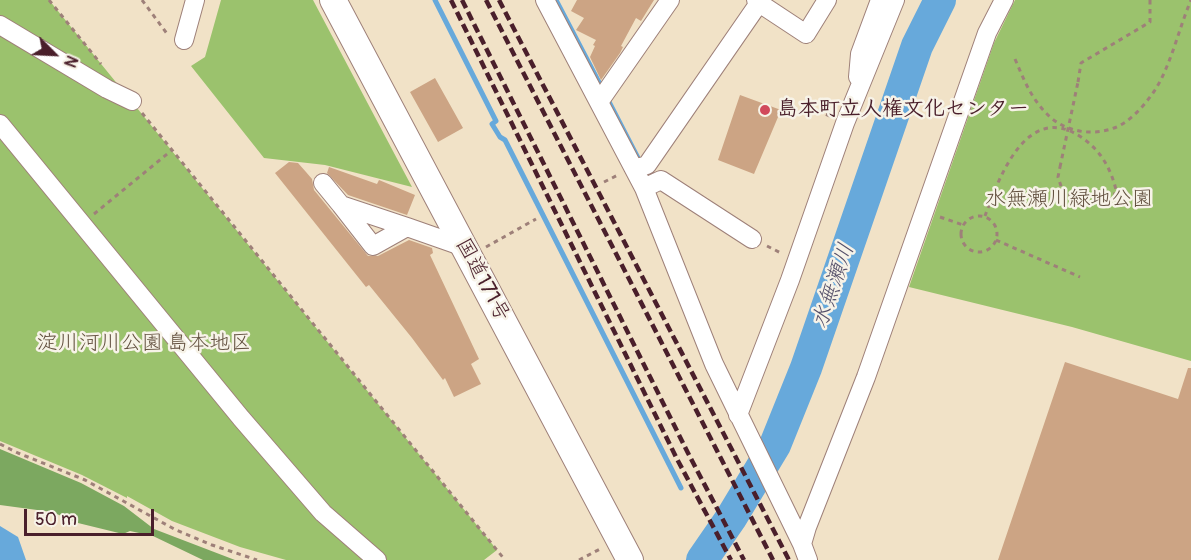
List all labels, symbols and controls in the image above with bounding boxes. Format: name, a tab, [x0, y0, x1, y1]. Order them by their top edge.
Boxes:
north arrow	[24, 24, 84, 84]
text: N	[59, 52, 82, 70]
place label: 島本町立人権文化センター	[777, 97, 1029, 123]
marker: 島本町立人権文化センター	[758, 103, 772, 117]
park label: 水無瀬川緑地公園	[985, 187, 1153, 213]
street label: 国道171号	[450, 234, 514, 326]
water label: 水無瀬川	[807, 240, 861, 332]
park label: 淀川河川公園 島本地区	[37, 331, 251, 357]
scale bar	[27, 497, 158, 535]
text: 50 m	[35, 508, 77, 531]

